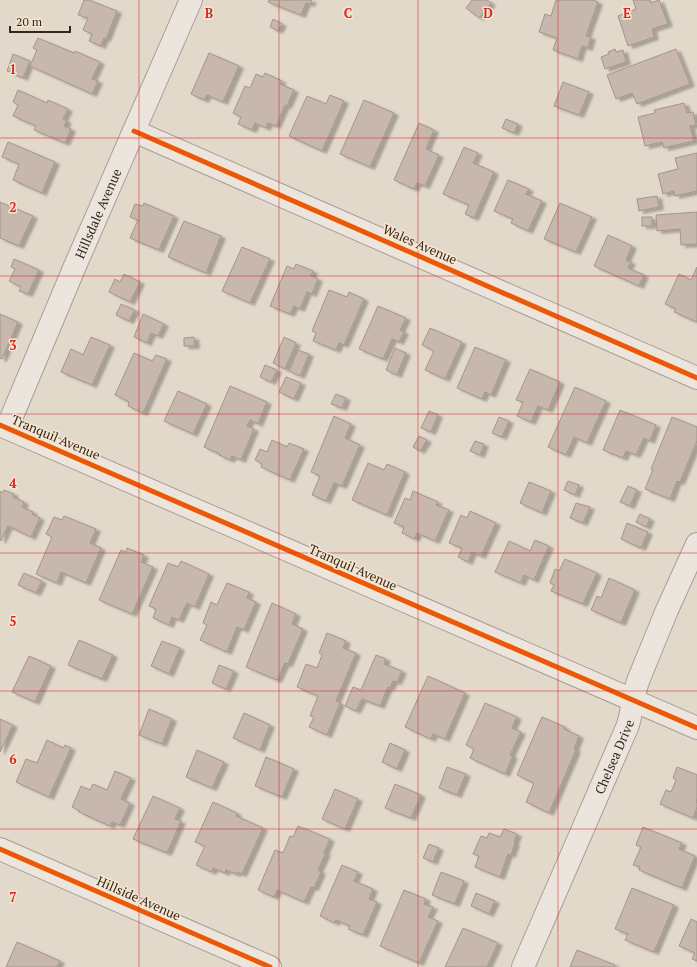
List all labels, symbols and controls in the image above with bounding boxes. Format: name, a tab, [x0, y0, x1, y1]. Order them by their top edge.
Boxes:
text: B	[205, 4, 213, 22]
text: C	[344, 4, 352, 22]
text: D	[483, 4, 493, 22]
text: E	[623, 4, 631, 22]
scale bar	[10, 8, 70, 34]
text: 20 m	[16, 14, 43, 29]
text: 1	[9, 60, 17, 78]
street label: Hillsdale Avenue	[70, 166, 125, 261]
text: 2	[9, 198, 17, 216]
street label: Wales Avenue	[380, 220, 460, 268]
text: 3	[9, 336, 17, 354]
street label: Tranquil Avenue	[9, 410, 103, 464]
text: 4	[9, 474, 17, 492]
street label: Tranquil Avenue	[306, 539, 400, 595]
text: 5	[9, 612, 17, 630]
street label: Chelsea Drive	[590, 718, 638, 797]
text: 6	[9, 750, 17, 768]
street label: Hillside Avenue	[94, 871, 184, 925]
text: 7	[9, 888, 17, 906]

